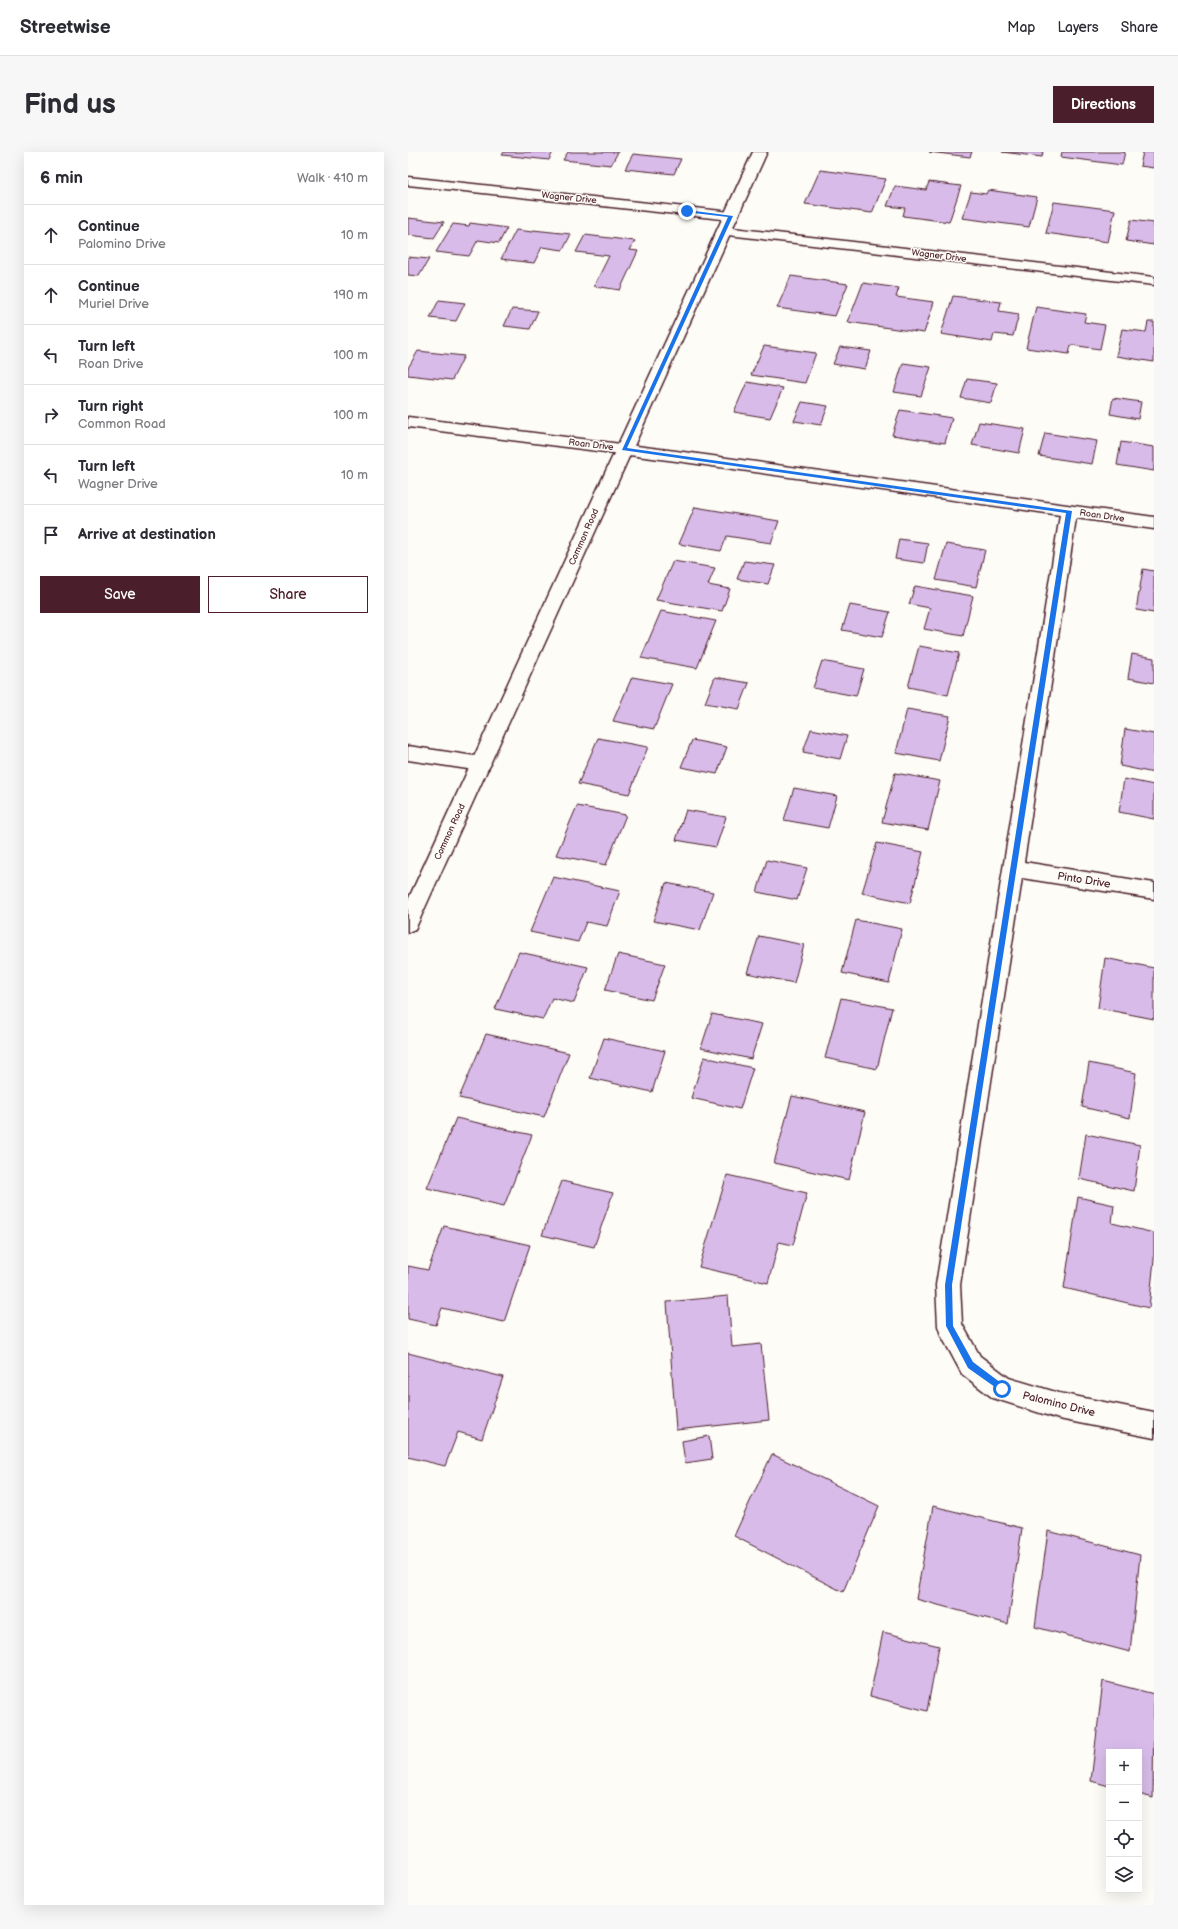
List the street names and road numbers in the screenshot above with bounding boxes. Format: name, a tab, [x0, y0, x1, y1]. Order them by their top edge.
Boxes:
street label: Wagner Drive	[541, 190, 598, 206]
street label: Wagner Drive	[911, 247, 968, 265]
street label: Roan Drive	[568, 437, 615, 453]
street label: Common Road	[567, 507, 601, 567]
street label: Roan Drive	[1079, 507, 1126, 525]
street label: Common Road	[432, 802, 468, 862]
street label: Pinto Drive	[1056, 869, 1112, 891]
street label: Palomino Drive	[1021, 1389, 1097, 1419]

